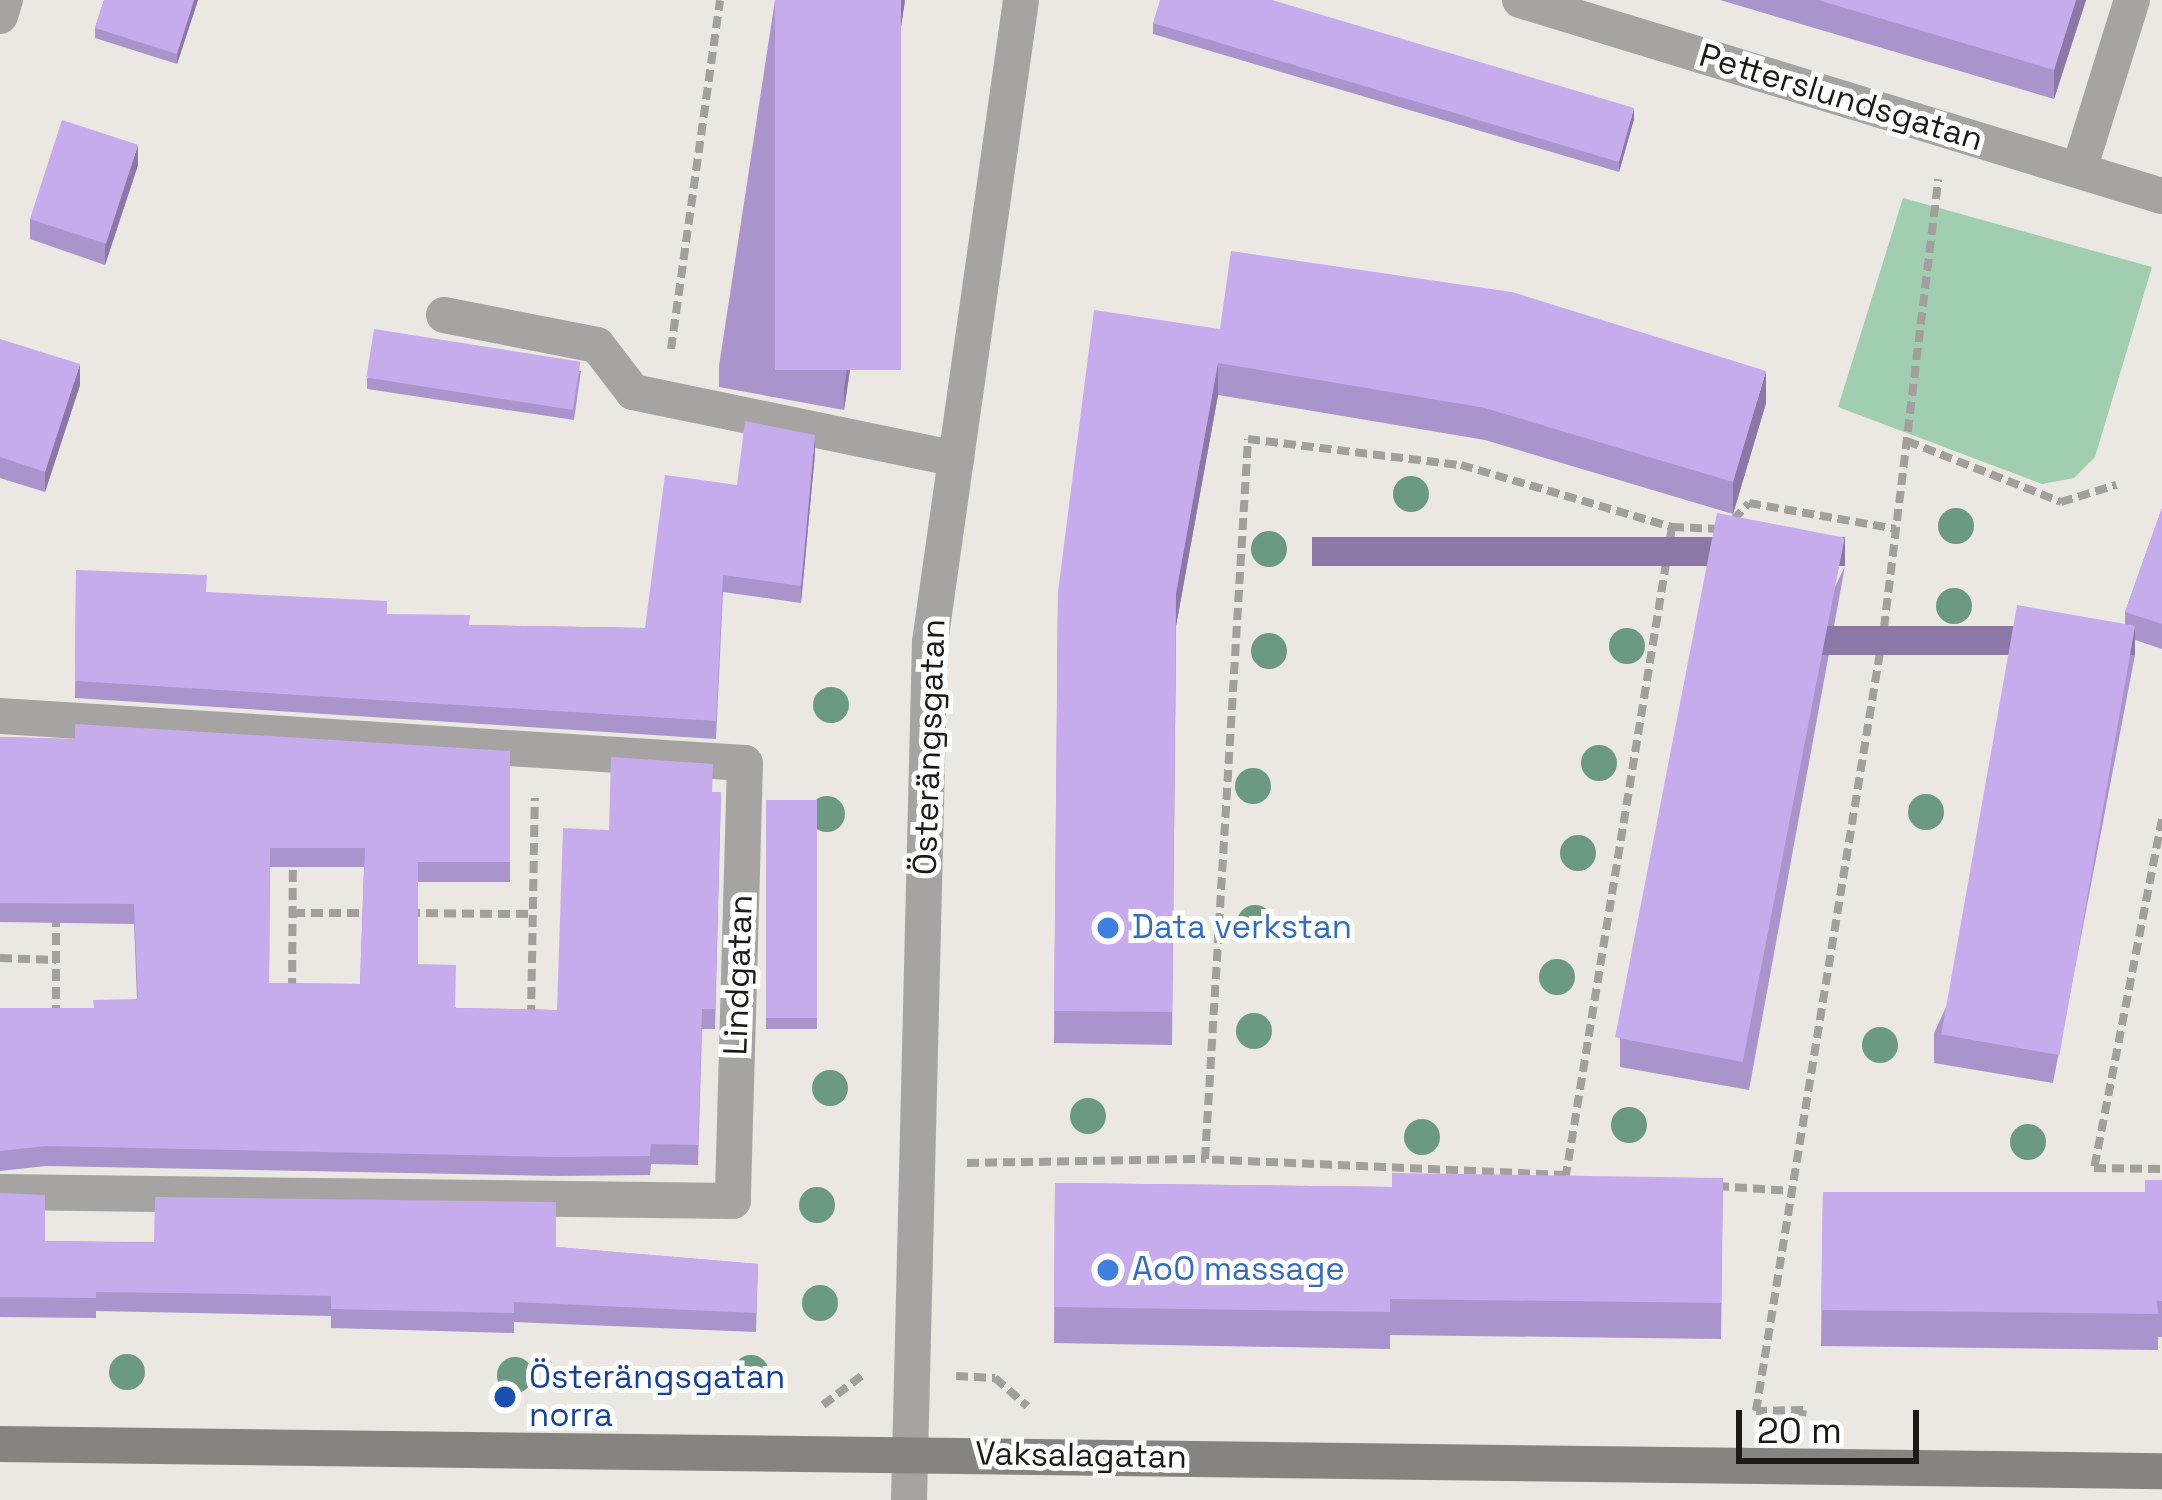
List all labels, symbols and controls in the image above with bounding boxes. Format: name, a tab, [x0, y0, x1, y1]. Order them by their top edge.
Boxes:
street label: Petterslundsgatan	[1695, 36, 1987, 160]
street label: Österängsgatan	[906, 618, 954, 876]
street label: Lindgatan	[716, 894, 762, 1056]
place label: Data verkstan	[1132, 908, 1352, 948]
marker: Data verkstan	[1095, 915, 1121, 941]
place label: AoO massage	[1132, 1250, 1345, 1290]
marker: AoO massage	[1095, 1257, 1121, 1283]
place label: Österängsgatan norra	[529, 1358, 785, 1436]
marker: Österängsgatan norra	[492, 1384, 518, 1410]
scale bar	[1742, 1386, 1925, 1460]
text: 20 m	[1757, 1408, 1842, 1454]
street label: Vaksalagatan	[975, 1434, 1187, 1478]

